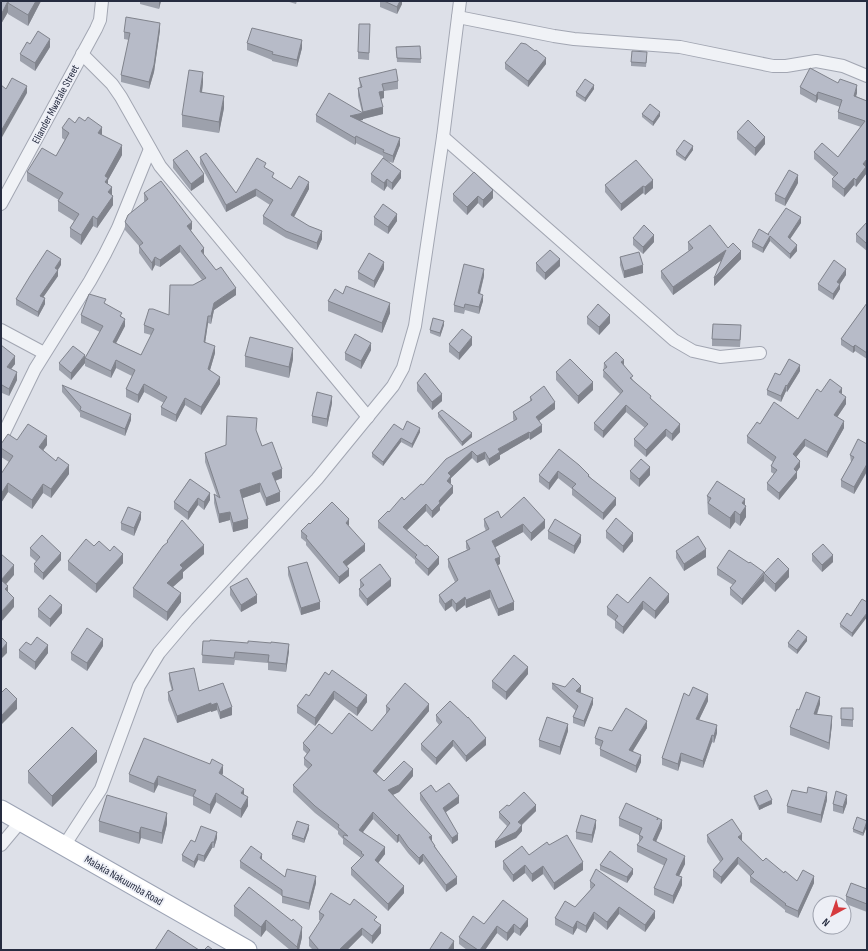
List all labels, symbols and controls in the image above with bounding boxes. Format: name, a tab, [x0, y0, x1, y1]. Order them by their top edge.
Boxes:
street label: Eliander Mwatale Street	[29, 62, 82, 146]
street label: Malakia Nakuumba Road	[82, 853, 166, 908]
north arrow	[812, 895, 852, 935]
text: N	[819, 915, 832, 929]

